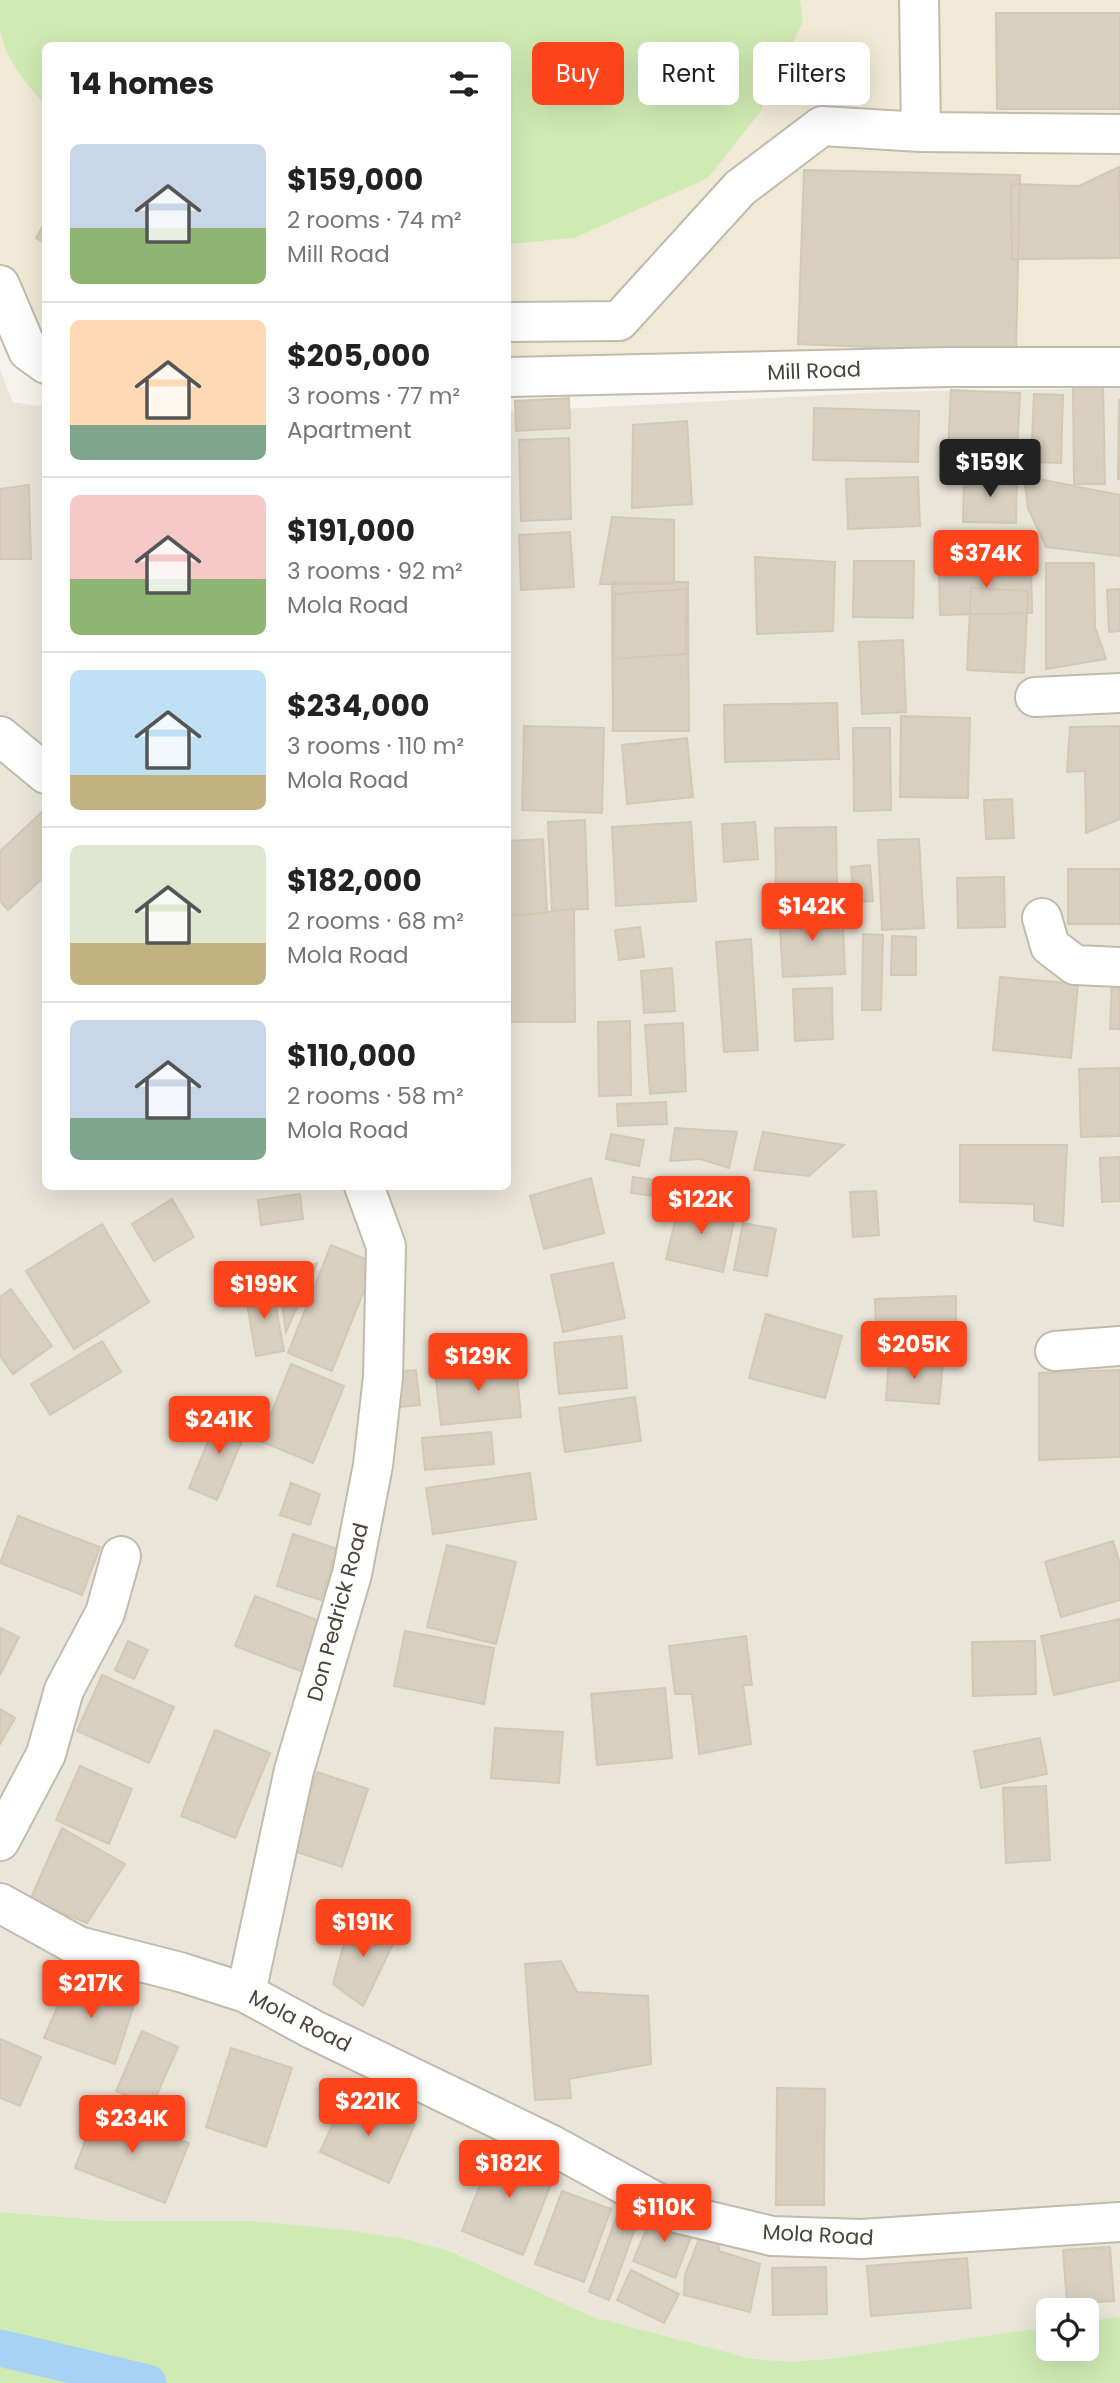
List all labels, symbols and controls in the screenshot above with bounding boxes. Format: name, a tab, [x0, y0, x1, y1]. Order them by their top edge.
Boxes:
chip: Buy	[532, 42, 624, 105]
chip: Rent	[638, 42, 739, 105]
chip: Filters	[753, 42, 870, 105]
text: 14 homes	[70, 62, 214, 105]
icon: filters	[445, 65, 483, 103]
text: $159,000	[287, 158, 423, 201]
icon: home	[126, 172, 210, 256]
text: 2 rooms · 74 m²	[287, 204, 462, 236]
text: Mill Road	[287, 238, 390, 270]
text: $205,000	[287, 334, 430, 377]
icon: home	[126, 348, 210, 432]
street label: Mill Road	[767, 354, 861, 387]
text: 3 rooms · 77 m²	[287, 380, 460, 412]
text: Apartment	[287, 414, 412, 446]
pin: $159K	[941, 440, 1039, 499]
text: $159K	[956, 446, 1024, 478]
text: $191,000	[287, 509, 415, 552]
icon: home	[126, 523, 210, 607]
pin: $374K	[937, 530, 1035, 590]
text: $374K	[950, 537, 1022, 569]
text: 3 rooms · 92 m²	[287, 555, 463, 587]
text: Mola Road	[287, 589, 409, 621]
text: $234,000	[287, 684, 430, 727]
icon: home	[126, 698, 210, 782]
text: 3 rooms · 110 m²	[287, 730, 464, 762]
text: Mola Road	[287, 764, 409, 796]
text: $182,000	[287, 859, 422, 902]
icon: home	[126, 873, 210, 957]
pin: $142K	[763, 884, 861, 943]
text: $142K	[778, 890, 846, 922]
text: 2 rooms · 68 m²	[287, 905, 464, 937]
text: Mola Road	[287, 939, 409, 971]
text: $110,000	[287, 1034, 416, 1077]
icon: home	[126, 1048, 210, 1132]
text: 2 rooms · 58 m²	[287, 1080, 464, 1112]
text: Mola Road	[287, 1114, 409, 1146]
pin: $122K	[652, 1176, 750, 1236]
text: $122K	[668, 1183, 734, 1215]
pin: $199K	[215, 1262, 313, 1321]
text: $199K	[230, 1268, 298, 1300]
pin: $205K	[865, 1322, 963, 1381]
text: $205K	[877, 1328, 951, 1360]
pin: $129K	[429, 1334, 527, 1393]
text: $129K	[444, 1340, 512, 1372]
pin: $241K	[170, 1396, 268, 1456]
text: $241K	[185, 1403, 253, 1435]
street label: Don Pedrick Road	[300, 1520, 375, 1704]
pin: $191K	[314, 1899, 412, 1959]
text: $191K	[332, 1906, 394, 1938]
pin: $217K	[42, 1960, 140, 2020]
text: $217K	[58, 1967, 124, 1999]
street label: Mola Road	[244, 1982, 356, 2059]
pin: $221K	[319, 2078, 417, 2138]
text: $221K	[335, 2085, 401, 2117]
pin: $234K	[83, 2096, 181, 2155]
text: $234K	[95, 2102, 169, 2134]
pin: $182K	[460, 2140, 558, 2200]
text: $182K	[475, 2147, 543, 2179]
pin: $110K	[615, 2184, 713, 2244]
text: $110K	[632, 2191, 696, 2223]
street label: Mola Road	[762, 2217, 874, 2252]
map controls	[1036, 2298, 1099, 2361]
button: locate	[1036, 2298, 1099, 2361]

